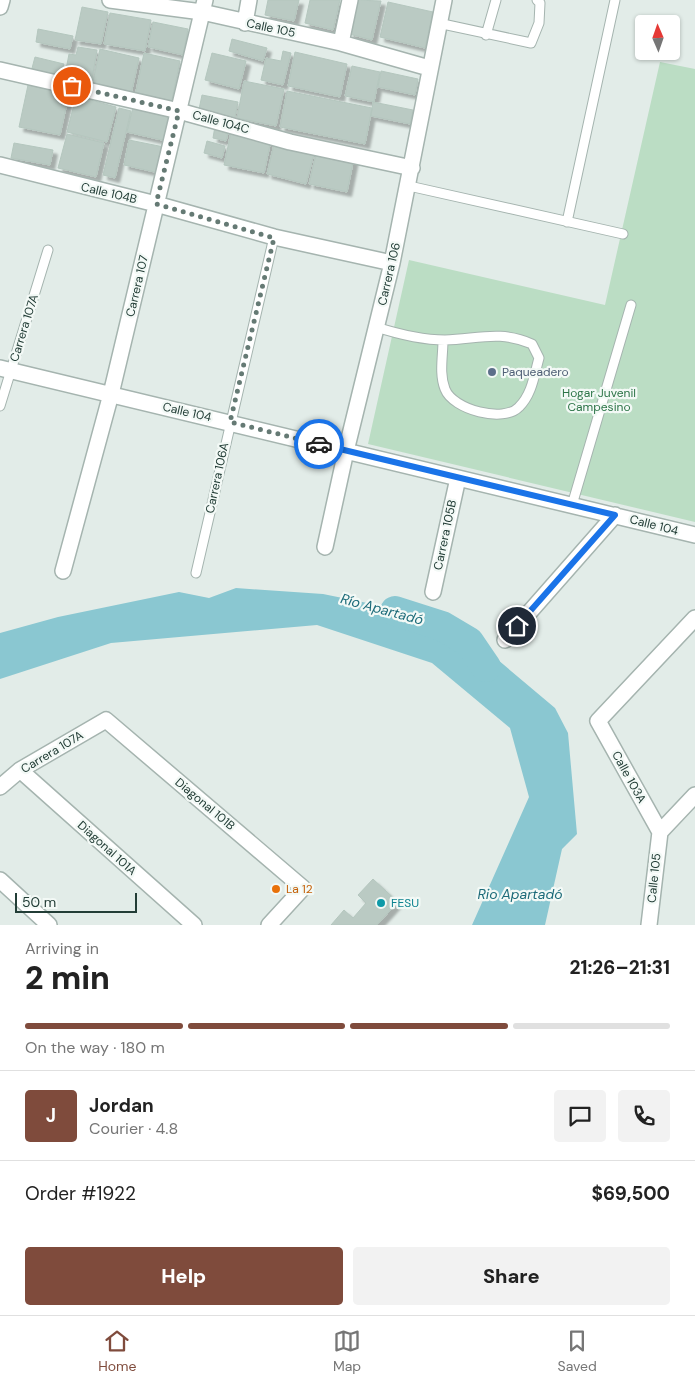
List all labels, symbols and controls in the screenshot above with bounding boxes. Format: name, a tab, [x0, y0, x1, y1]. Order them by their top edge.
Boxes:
street label: Calle 105	[245, 15, 297, 41]
north arrow	[635, 15, 680, 60]
map controls	[635, 15, 680, 60]
pin	[51, 65, 93, 107]
icon: bag	[58, 72, 86, 100]
street label: Calle 104C	[191, 107, 252, 137]
street label: Calle 104B	[79, 179, 139, 207]
street label: Carrera 106	[374, 241, 404, 307]
street label: Carrera 107	[122, 254, 152, 318]
street label: Carrera 107A	[6, 292, 42, 364]
place label: Paqueadero	[502, 364, 569, 380]
marker: Paqueadero	[486, 366, 498, 378]
park label: Hogar Juvenil Campesino	[562, 385, 636, 415]
street label: Calle 104	[161, 399, 213, 425]
courier	[294, 419, 344, 469]
icon: car	[305, 430, 333, 458]
street label: Carrera 106A	[202, 441, 232, 515]
street label: Carrera 105B	[430, 498, 460, 572]
street label: Calle 104	[628, 511, 680, 539]
water label: Río Apartadó	[339, 589, 425, 629]
pin	[496, 605, 538, 647]
icon: home	[503, 612, 531, 640]
street label: Carrera 107A	[18, 727, 86, 777]
street label: Calle 103A	[608, 748, 650, 806]
street label: Diagonal 101B	[172, 774, 238, 834]
street label: Diagonal 101A	[74, 817, 140, 879]
street label: Calle 105	[643, 852, 665, 904]
place label: La 12	[286, 881, 313, 897]
marker: La 12	[270, 883, 282, 895]
water label: Rio Apartadó	[477, 885, 563, 903]
scale bar	[15, 890, 138, 913]
text: 50 m	[22, 893, 56, 911]
place label: FESU	[391, 895, 419, 911]
marker: FESU	[375, 897, 387, 909]
text: Arriving in	[25, 938, 99, 959]
text: 21:26–21:31	[569, 955, 670, 980]
text: 2 min	[25, 957, 110, 999]
text: On the way · 180 m	[25, 1037, 165, 1058]
button: chat	[554, 1090, 606, 1142]
button: phone	[618, 1090, 670, 1142]
text: Jordan	[89, 1093, 154, 1118]
text: J	[46, 1103, 56, 1128]
text: Courier · 4.8	[89, 1118, 178, 1139]
text: Order #1922	[25, 1181, 136, 1206]
text: $69,500	[592, 1181, 670, 1206]
button: Help	[25, 1247, 343, 1305]
button: Share	[353, 1247, 670, 1305]
tab: Home	[98, 1327, 136, 1375]
tab: Map	[333, 1327, 361, 1375]
tab: Saved	[558, 1327, 597, 1375]

